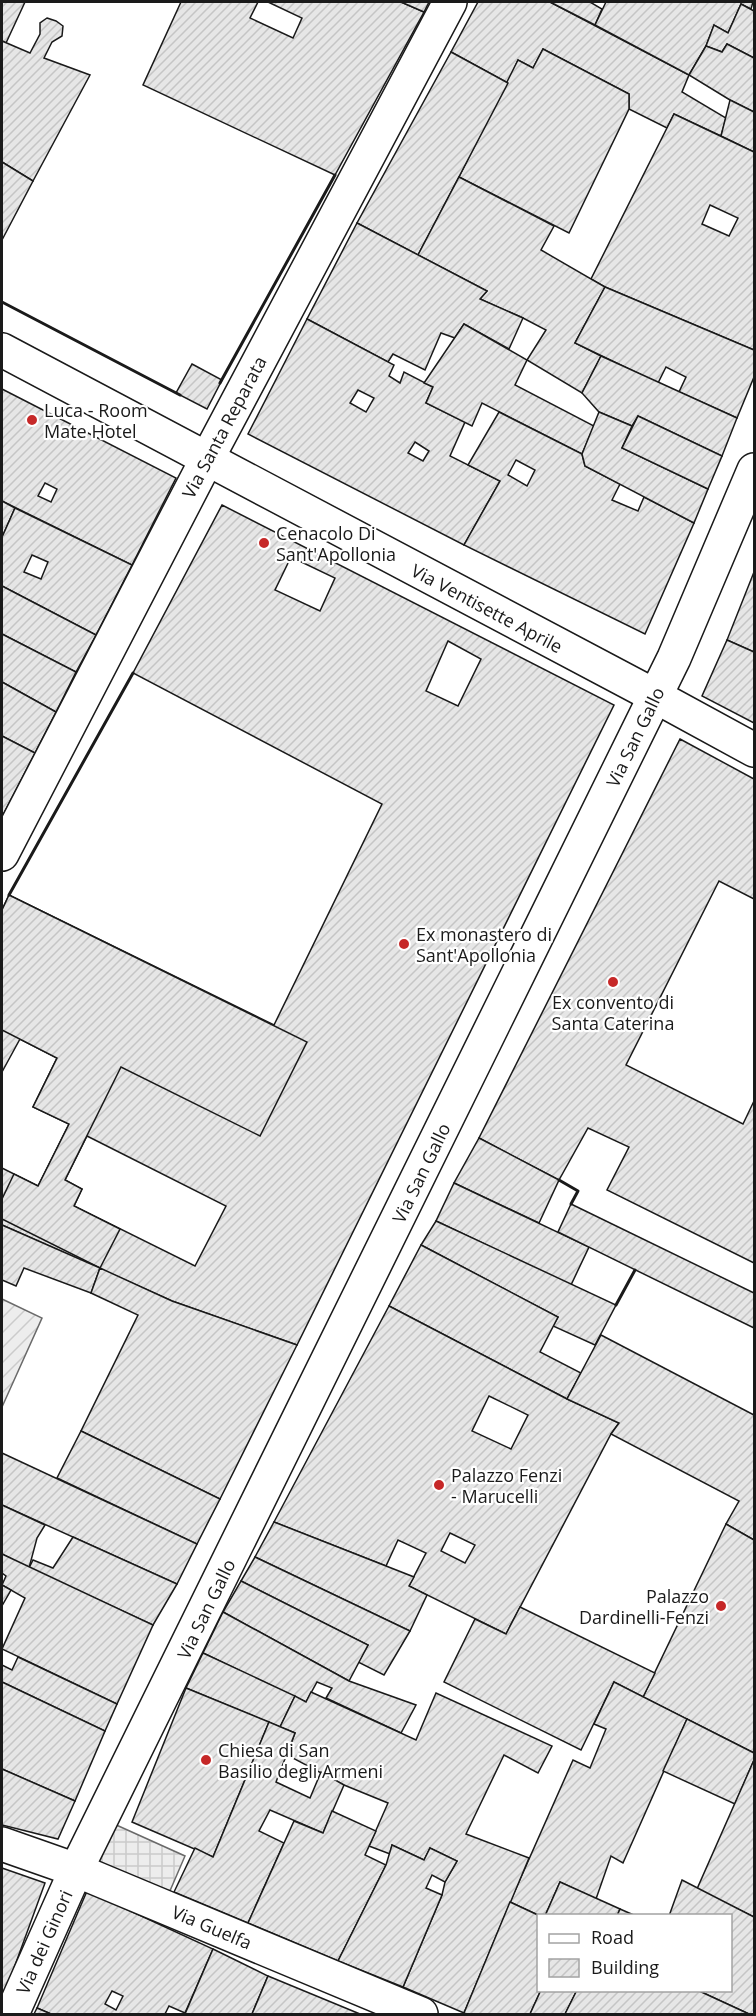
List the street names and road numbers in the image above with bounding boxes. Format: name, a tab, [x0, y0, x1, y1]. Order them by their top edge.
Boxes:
street label: Via Santa Reparata	[176, 352, 272, 502]
street label: Via Ventisette Aprile	[407, 558, 567, 658]
street label: Via San Gallo	[600, 683, 670, 791]
street label: Via San Gallo	[386, 1119, 456, 1227]
street label: Via San Gallo	[171, 1555, 241, 1663]
street label: Via dei Ginori	[10, 1886, 78, 1998]
street label: Via Guelfa	[168, 1899, 256, 1955]

